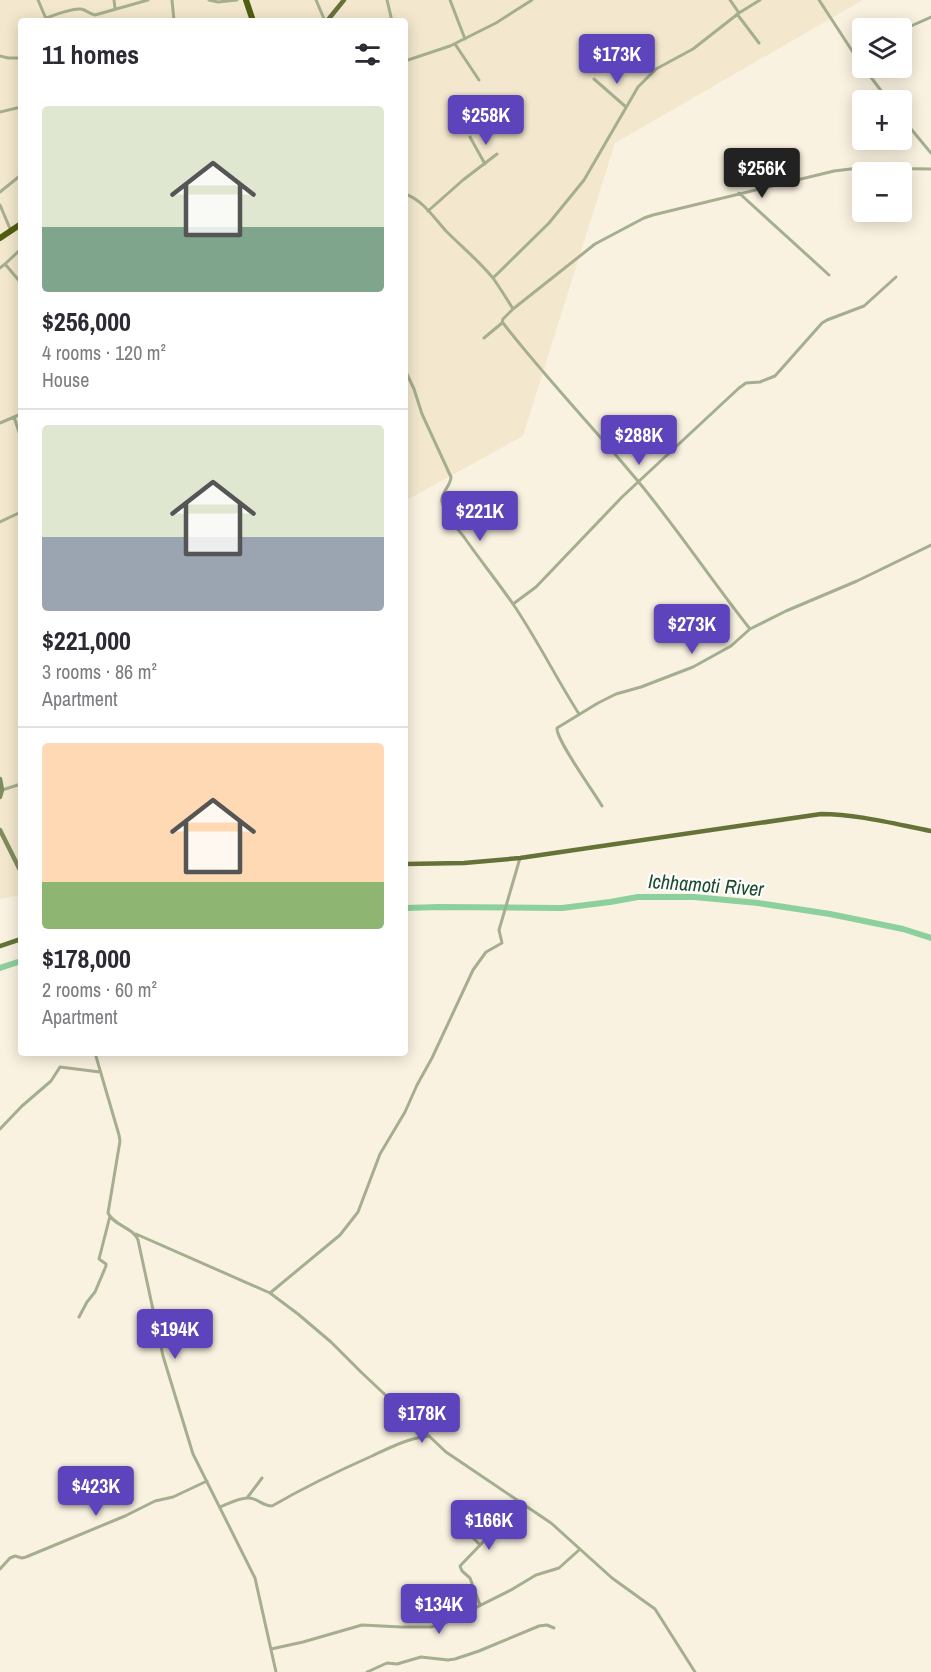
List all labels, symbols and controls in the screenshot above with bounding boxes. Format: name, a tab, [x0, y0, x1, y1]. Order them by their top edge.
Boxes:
map controls	[852, 18, 912, 222]
button: layers	[852, 18, 912, 78]
pin: $173K	[575, 34, 659, 85]
text: 11 homes	[42, 37, 139, 72]
icon: filters	[351, 38, 384, 71]
text: $173K	[593, 40, 641, 67]
button: +	[852, 90, 912, 150]
pin: $258K	[444, 95, 528, 146]
text: $258K	[462, 101, 510, 128]
icon: home	[159, 145, 267, 253]
pin: $256K	[720, 148, 804, 199]
text: $256K	[738, 154, 786, 181]
button: −	[852, 162, 912, 222]
text: $256,000	[42, 304, 131, 339]
text: 4 rooms · 120 m²	[42, 339, 166, 366]
text: House	[42, 366, 89, 393]
pin: $288K	[597, 415, 681, 466]
text: $288K	[615, 421, 663, 448]
icon: home	[159, 464, 267, 572]
pin: $221K	[438, 491, 522, 542]
text: $221K	[456, 497, 504, 524]
pin: $273K	[650, 604, 734, 655]
text: $273K	[668, 610, 716, 637]
text: $221,000	[42, 623, 131, 658]
text: 3 rooms · 86 m²	[42, 658, 157, 685]
text: Apartment	[42, 685, 118, 712]
icon: home	[159, 782, 267, 890]
water label: Ichhamoti River	[647, 867, 765, 902]
text: $178,000	[42, 941, 131, 976]
text: 2 rooms · 60 m²	[42, 976, 157, 1003]
text: Apartment	[42, 1003, 118, 1030]
pin: $194K	[133, 1309, 217, 1360]
text: $194K	[151, 1315, 199, 1342]
pin: $178K	[380, 1393, 464, 1444]
text: $178K	[398, 1399, 446, 1426]
pin: $423K	[54, 1466, 138, 1517]
text: $423K	[72, 1472, 120, 1499]
pin: $166K	[447, 1500, 531, 1551]
text: $166K	[465, 1506, 513, 1533]
pin: $134K	[397, 1584, 481, 1635]
text: $134K	[415, 1590, 463, 1617]

